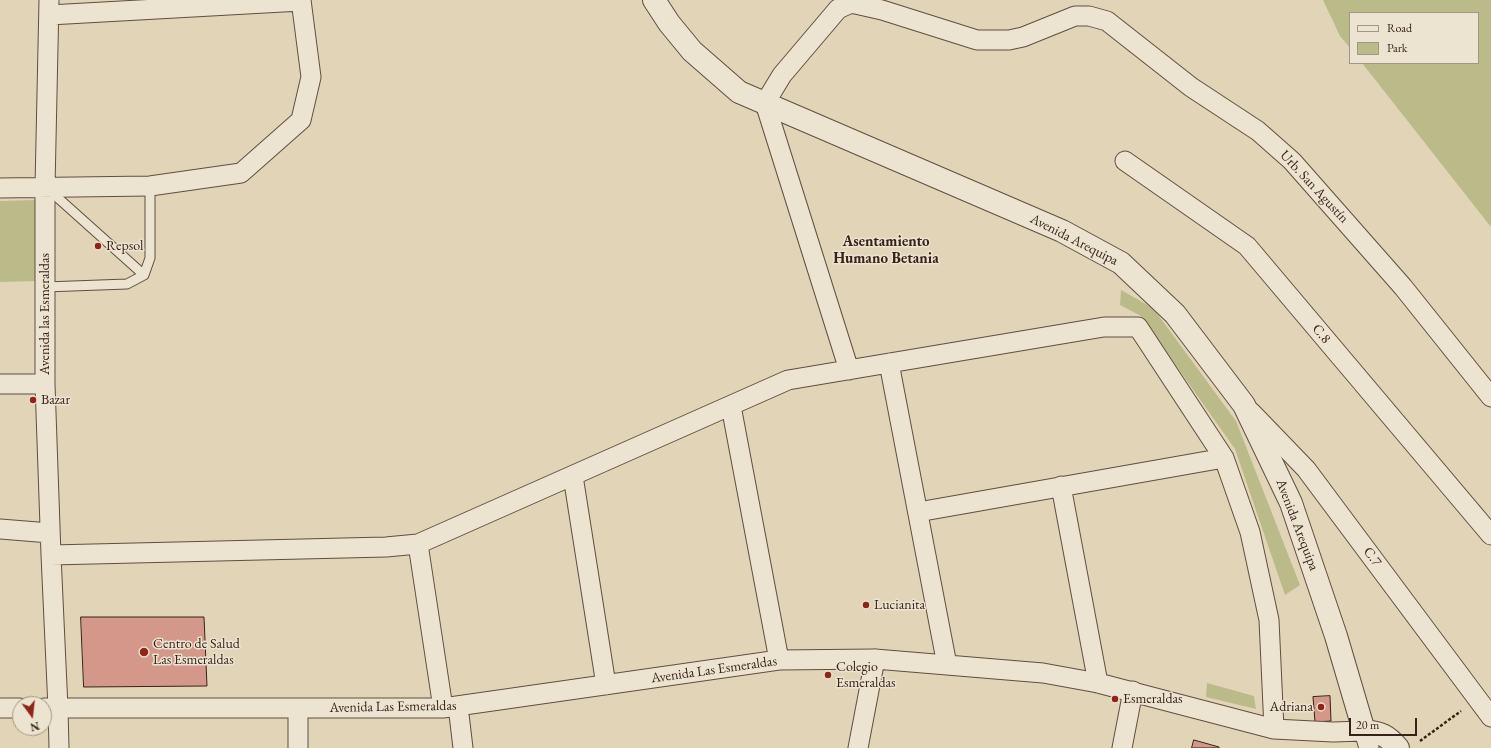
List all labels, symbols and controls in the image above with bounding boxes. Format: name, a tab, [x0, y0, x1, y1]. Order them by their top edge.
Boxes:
legend	[1349, 12, 1479, 64]
text: Road	[1387, 20, 1412, 36]
text: Park	[1387, 40, 1407, 56]
street label: Urb. San Agustín	[1276, 147, 1352, 227]
street label: Avenida Arequipa	[1027, 211, 1121, 269]
district label: Asentamiento Humano Betania	[833, 233, 939, 268]
place label: Repsol	[106, 238, 143, 254]
marker: Repsol	[93, 241, 103, 251]
street label: Avenida las Esmeraldas	[37, 253, 53, 375]
street label: C.8	[1308, 321, 1334, 347]
place label: Bazar	[41, 392, 70, 408]
marker: Bazar	[28, 395, 38, 405]
street label: Avenida Arequipa	[1272, 477, 1322, 573]
street label: C.7	[1359, 544, 1385, 570]
place label: Lucianita	[874, 597, 925, 613]
marker: Lucianita	[861, 600, 871, 610]
place label: Centro de Salud Las Esmeraldas	[153, 636, 240, 668]
marker: Centro de Salud Las Esmeraldas	[138, 646, 150, 658]
street label: Avenida Las Esmeraldas	[650, 653, 778, 687]
place label: Colegio Esmeraldas	[836, 659, 896, 692]
marker: Colegio Esmeraldas	[823, 670, 833, 680]
place label: Esmeraldas	[1123, 691, 1183, 707]
marker: Esmeraldas	[1110, 694, 1120, 704]
north arrow	[12, 696, 52, 736]
street label: Avenida Las Esmeraldas	[329, 697, 457, 717]
place label: Adriana	[1270, 699, 1313, 715]
marker: Adriana	[1316, 702, 1326, 712]
scale bar	[1351, 710, 1419, 736]
text: 20 m	[1356, 717, 1379, 733]
text: N	[29, 719, 41, 735]

